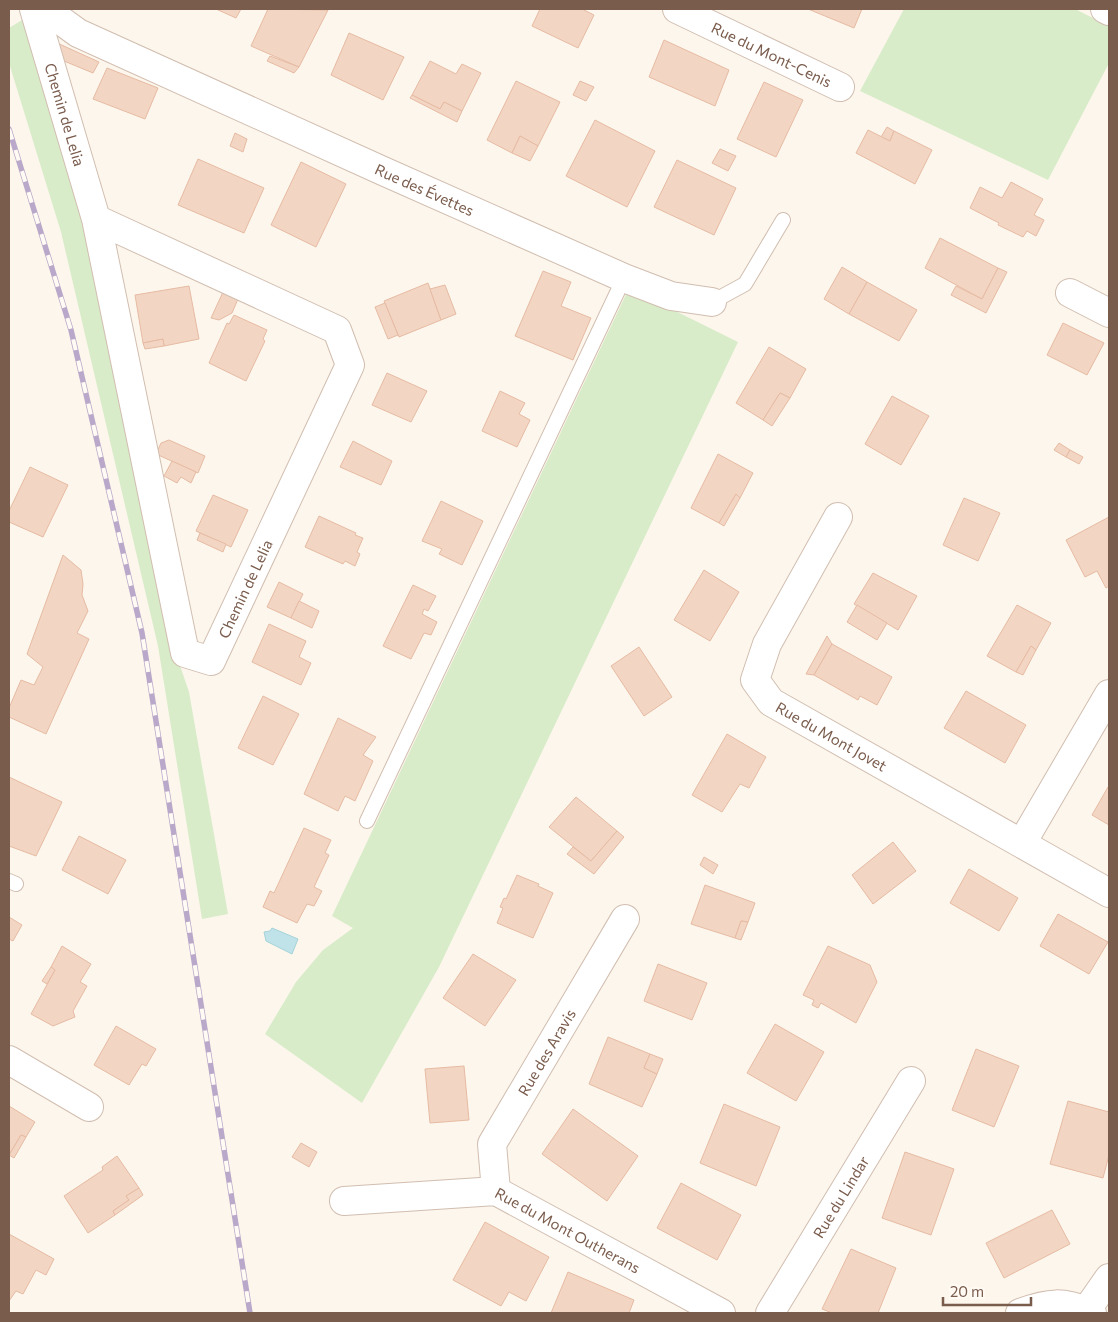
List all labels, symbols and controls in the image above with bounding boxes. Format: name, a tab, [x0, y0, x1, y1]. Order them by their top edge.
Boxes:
street label: Rue du Mont-Cenis	[709, 18, 835, 91]
street label: Chemin de Lelia	[41, 61, 89, 168]
street label: Rue des Évettes	[372, 160, 477, 219]
street label: Chemin de Lelia	[214, 537, 276, 641]
street label: Rue du Mont Jovet	[773, 698, 890, 775]
street label: Rue des Aravis	[514, 1005, 579, 1099]
street label: Rue du Lindar	[809, 1153, 872, 1241]
street label: Rue du Mont Outherans	[492, 1183, 644, 1277]
scale bar	[943, 1274, 1030, 1306]
text: 20 m	[950, 1282, 984, 1300]

